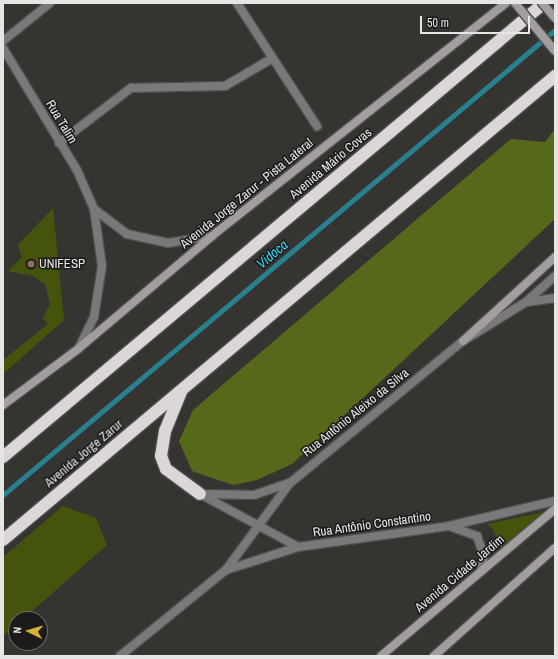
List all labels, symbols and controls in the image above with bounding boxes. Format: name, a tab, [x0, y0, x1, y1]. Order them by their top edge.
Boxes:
scale bar	[422, 8, 532, 34]
text: 50 m	[427, 15, 449, 31]
street label: Rua Talim	[42, 97, 80, 147]
street label: Avenida Mário Covas	[287, 125, 375, 203]
street label: Avenida Jorge Zarur - Pista Lateral	[177, 136, 317, 252]
water label: Vidoca	[253, 236, 291, 272]
place label: UNIFESP	[39, 256, 85, 272]
marker: UNIFESP	[26, 259, 36, 269]
street label: Rua Antônio Aleixo da Silva	[299, 365, 413, 461]
street label: Avenida Jorge Zarur	[42, 417, 126, 491]
street label: Rua Antônio Constantino	[312, 509, 432, 541]
street label: Avenida Cidade Jardim	[412, 532, 508, 616]
north arrow	[8, 611, 48, 651]
text: N	[10, 626, 24, 634]

